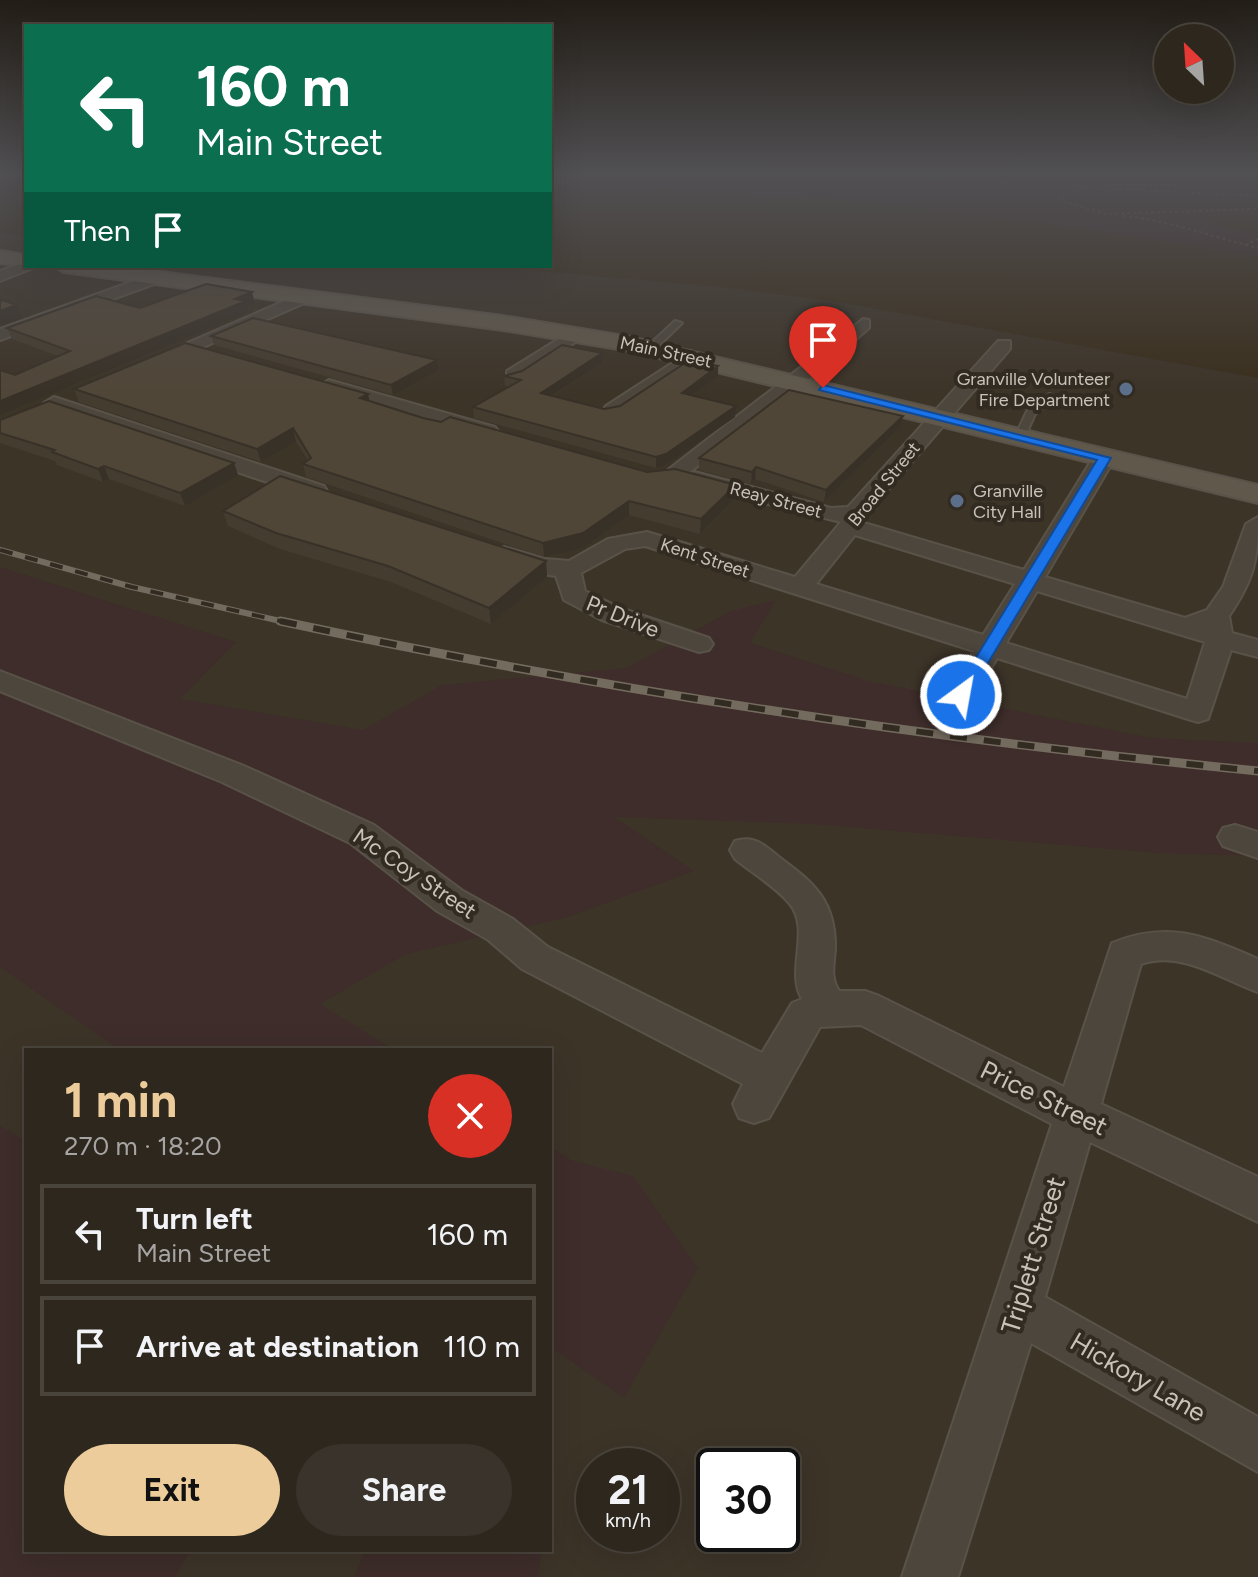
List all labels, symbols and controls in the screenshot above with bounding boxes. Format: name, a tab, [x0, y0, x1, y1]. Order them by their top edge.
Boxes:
north arrow	[1154, 24, 1234, 104]
map controls	[1154, 24, 1234, 104]
text: 160 m	[196, 53, 351, 120]
icon: left	[64, 56, 168, 160]
text: Main Street	[196, 121, 383, 164]
icon: arrive	[146, 208, 190, 252]
text: Then	[64, 212, 130, 249]
pin	[789, 306, 857, 388]
icon: arrive	[801, 318, 845, 362]
street label: Main Street	[618, 332, 714, 373]
place label: Granville Volunteer Fire Department	[957, 368, 1110, 411]
marker: Granville Volunteer Fire Department	[1117, 380, 1135, 398]
street label: Broad Street	[843, 437, 925, 531]
street label: Reay Street	[728, 477, 825, 523]
place label: Granville City Hall	[973, 480, 1043, 523]
marker: Granville City Hall	[948, 492, 966, 510]
street label: Kent Street	[658, 533, 752, 583]
street label: Pr Drive	[582, 590, 663, 643]
position arrow	[919, 653, 1003, 737]
street label: Mc Coy Street	[348, 822, 482, 925]
street label: Price Street	[975, 1054, 1113, 1143]
text: 1 min	[64, 1071, 177, 1129]
button: close	[428, 1074, 512, 1158]
text: 270 m · 18:20	[64, 1130, 222, 1162]
street label: Triplett Street	[994, 1173, 1072, 1337]
text: Turn left	[136, 1200, 253, 1237]
icon: left	[68, 1212, 112, 1256]
text: 160 m	[426, 1216, 508, 1253]
text: Main Street	[136, 1237, 271, 1269]
icon: arrive	[68, 1324, 112, 1368]
street label: Hickory Lane	[1064, 1325, 1212, 1429]
text: Arrive at destination	[136, 1328, 419, 1365]
text: 110 m	[443, 1328, 520, 1365]
button: Exit	[64, 1444, 280, 1536]
button: Share	[296, 1444, 512, 1536]
speed limit sign: 30	[696, 1448, 800, 1552]
text: 21	[608, 1466, 648, 1514]
text: km/h	[605, 1508, 651, 1532]

